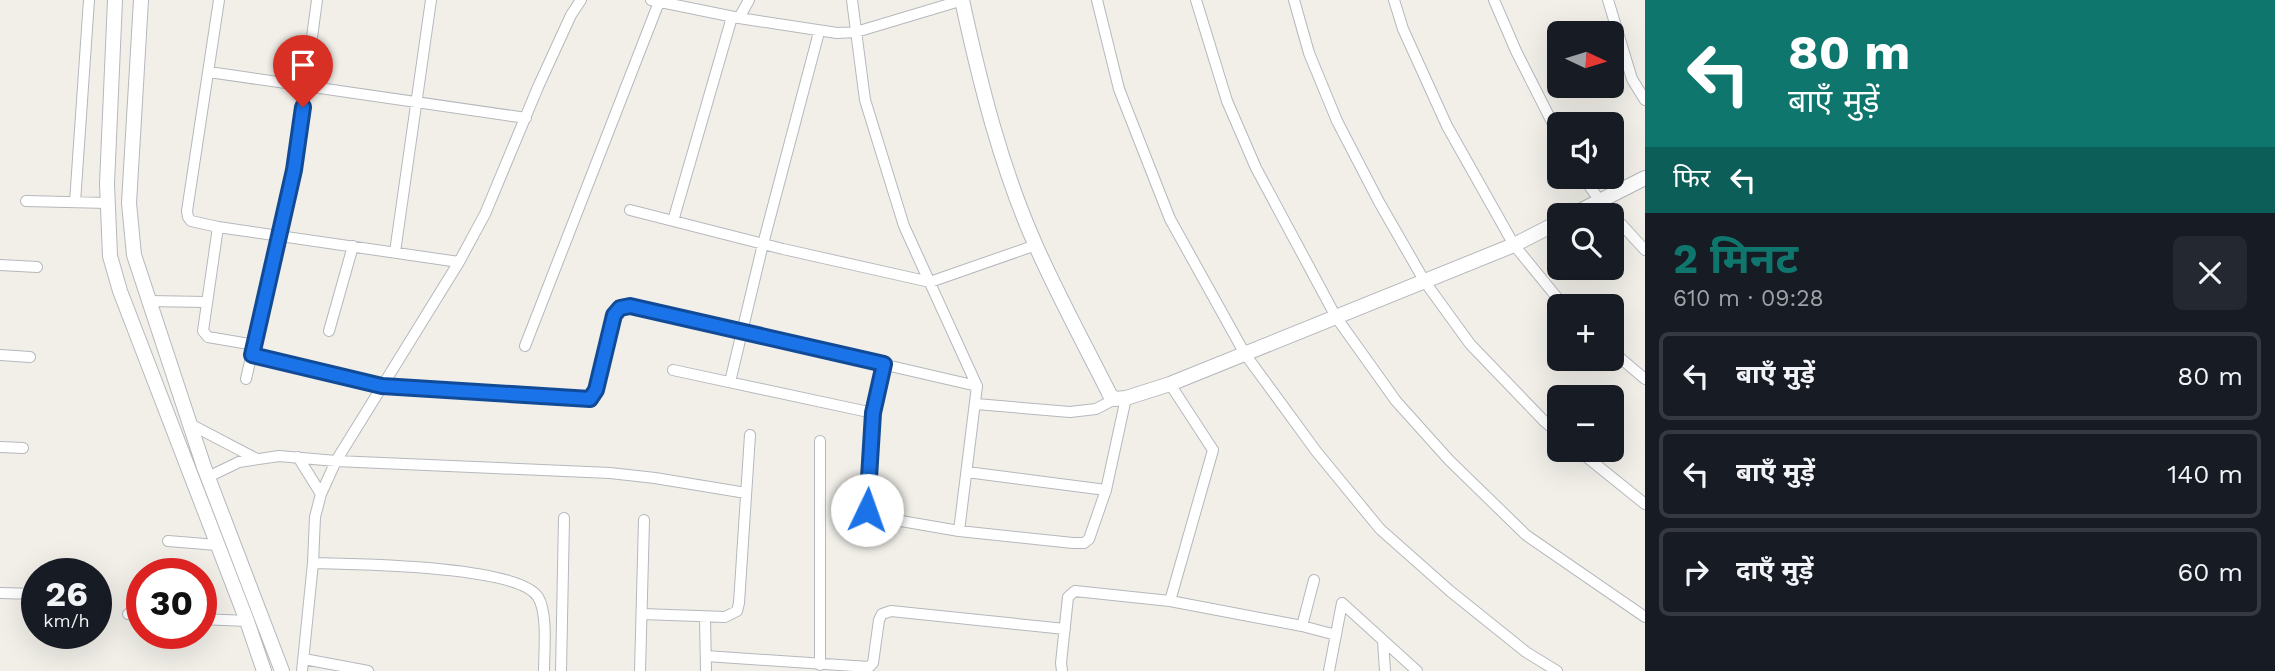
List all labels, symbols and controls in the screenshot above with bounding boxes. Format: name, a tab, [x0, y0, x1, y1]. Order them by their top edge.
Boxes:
north arrow	[1547, 21, 1624, 98]
map controls	[1547, 21, 1624, 462]
text: 80 m	[1788, 23, 1910, 81]
icon: left	[1673, 28, 1764, 119]
pin	[273, 35, 333, 107]
icon: arrive	[284, 46, 322, 84]
text: बाएँ मुड़ें	[1788, 82, 1879, 120]
button: sound	[1547, 112, 1624, 189]
icon: left	[1724, 161, 1762, 199]
text: फिर	[1673, 163, 1710, 193]
button: search	[1547, 203, 1624, 280]
text: 2 मिनट	[1673, 234, 1798, 283]
button: close	[2173, 236, 2247, 310]
text: 610 m · 09:28	[1673, 285, 1824, 312]
button: +	[1547, 294, 1624, 371]
icon: left	[1677, 357, 1715, 395]
text: बाएँ मुड़ें	[1736, 359, 1815, 389]
text: 80 m	[2177, 361, 2243, 391]
button: −	[1547, 385, 1624, 462]
icon: left	[1677, 455, 1715, 493]
text: बाएँ मुड़ें	[1736, 457, 1815, 487]
text: 140 m	[2167, 459, 2243, 489]
position arrow	[830, 473, 904, 547]
icon: right	[1677, 553, 1715, 591]
text: दाएँ मुड़ें	[1736, 555, 1813, 585]
text: 60 m	[2177, 557, 2243, 587]
speed limit sign: 30	[126, 558, 217, 649]
text: 26	[45, 573, 88, 615]
text: km/h	[43, 610, 90, 631]

